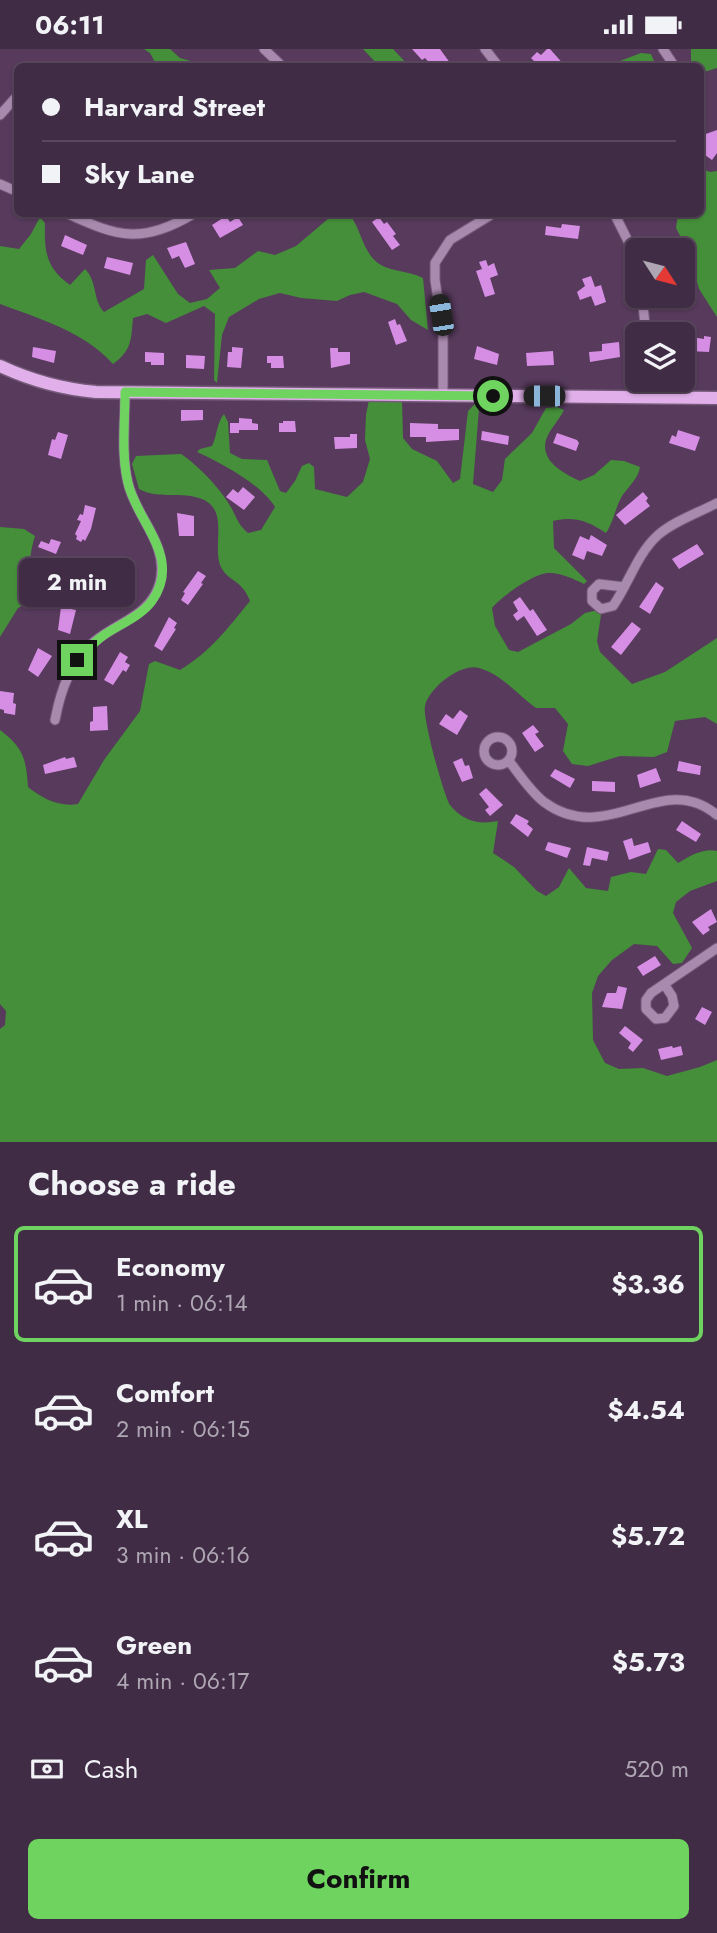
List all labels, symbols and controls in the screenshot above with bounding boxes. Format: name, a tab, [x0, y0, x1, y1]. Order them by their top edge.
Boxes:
text: 06:11	[35, 6, 104, 44]
text: Harvard Street	[84, 88, 265, 126]
text: Sky Lane	[84, 155, 195, 193]
north arrow	[625, 238, 695, 308]
map controls	[625, 238, 695, 392]
car	[428, 293, 455, 337]
button: layers	[625, 322, 695, 392]
route start	[477, 380, 509, 412]
car	[524, 386, 566, 407]
callout: 2 min	[19, 559, 135, 607]
text: 2 min	[47, 565, 107, 599]
route end	[61, 644, 93, 676]
text: Choose a ride	[28, 1161, 236, 1207]
text: Economy	[116, 1248, 225, 1286]
icon: car	[32, 1253, 95, 1316]
text: $3.36	[611, 1265, 685, 1303]
text: 1 min · 06:14	[116, 1286, 248, 1320]
text: Comfort	[116, 1374, 214, 1412]
icon: car	[32, 1379, 95, 1442]
text: $4.54	[607, 1391, 685, 1429]
text: 2 min · 06:15	[116, 1412, 250, 1446]
text: XL	[116, 1500, 148, 1538]
icon: car	[32, 1505, 95, 1568]
text: $5.72	[611, 1517, 685, 1555]
text: 3 min · 06:16	[116, 1538, 250, 1572]
text: Green	[116, 1626, 192, 1664]
icon: car	[32, 1631, 95, 1694]
text: $5.73	[612, 1643, 685, 1681]
text: 4 min · 06:17	[116, 1664, 249, 1698]
icon: cash	[28, 1750, 66, 1788]
text: Cash	[84, 1750, 138, 1788]
text: 520 m	[624, 1752, 689, 1786]
button: Confirm	[28, 1839, 689, 1919]

